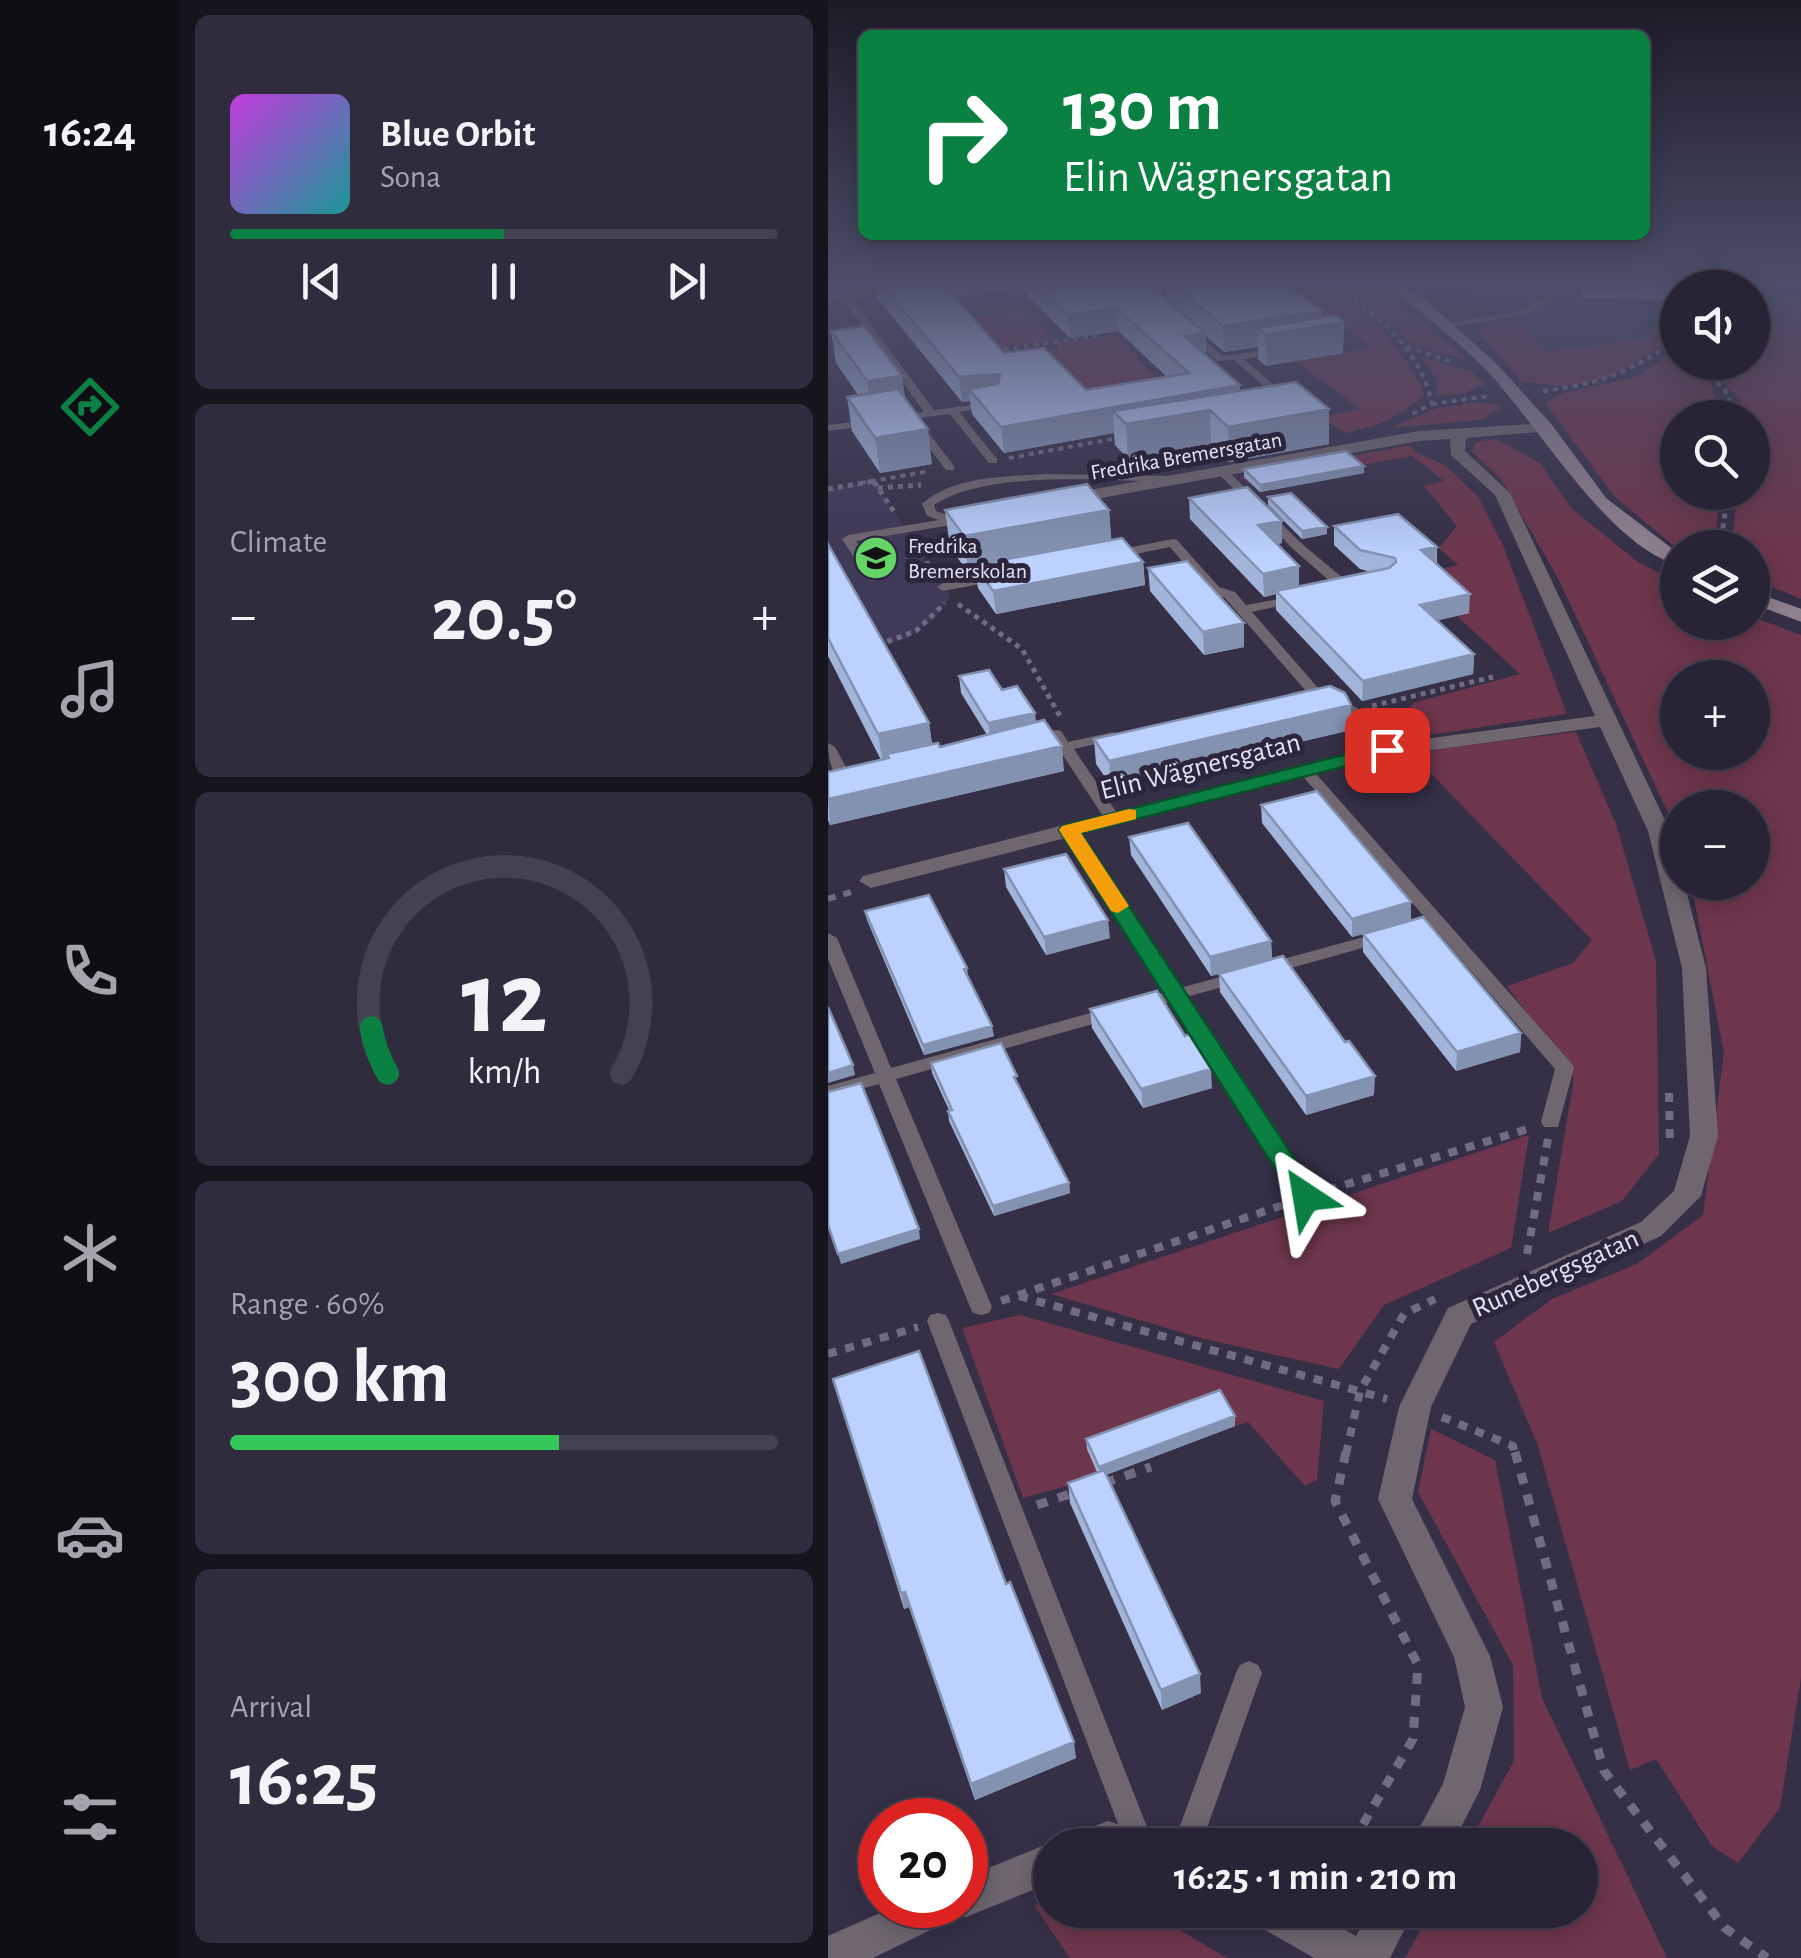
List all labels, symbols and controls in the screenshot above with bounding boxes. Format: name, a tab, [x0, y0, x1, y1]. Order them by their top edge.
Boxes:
icon: right	[898, 70, 1028, 200]
text: 130 m	[1063, 73, 1222, 143]
text: 16:24	[44, 110, 136, 155]
text: Blue Orbit	[380, 116, 535, 154]
text: Elin Wägnersgatan	[1063, 155, 1393, 200]
text: Sona	[380, 161, 441, 193]
icon: previous	[294, 254, 349, 309]
icon: pause	[476, 254, 531, 309]
icon: next	[659, 254, 714, 309]
map controls	[1660, 270, 1770, 900]
button: sound	[1660, 270, 1770, 380]
icon: directions	[55, 372, 125, 442]
button: search	[1660, 400, 1770, 510]
street label: Fredrika Bremersgatan	[1089, 428, 1284, 484]
text: Climate	[230, 526, 327, 558]
button: layers	[1660, 530, 1770, 640]
school or university icon: Fredrika Bremerskolan	[853, 535, 899, 581]
place label: Fredrika Bremerskolan	[908, 535, 1027, 582]
text: 20.5°	[431, 579, 577, 654]
text: −	[230, 589, 256, 644]
text: +	[752, 589, 778, 644]
icon: music	[55, 654, 125, 724]
button: +	[1660, 660, 1770, 770]
pin	[1345, 708, 1430, 793]
icon: arrive	[1360, 723, 1415, 778]
street label: Elin Wägnersgatan	[1097, 729, 1303, 805]
button: −	[1660, 790, 1770, 900]
icon: phone	[55, 936, 125, 1006]
text: 12	[461, 948, 547, 1052]
text: km/h	[467, 1054, 541, 1090]
position arrow	[1254, 1145, 1358, 1249]
icon: climate	[55, 1218, 125, 1288]
street label: Runebergsgatan	[1468, 1225, 1643, 1323]
text: Range · 60%	[230, 1288, 385, 1320]
text: 300 km	[230, 1341, 449, 1416]
icon: car	[55, 1500, 125, 1570]
text: Arrival	[230, 1691, 312, 1723]
text: 16:25	[230, 1744, 378, 1819]
icon: filters	[55, 1782, 125, 1852]
speed limit sign: 20	[858, 1798, 988, 1928]
text: 16:25 · 1 min · 210 m	[1174, 1859, 1457, 1897]

